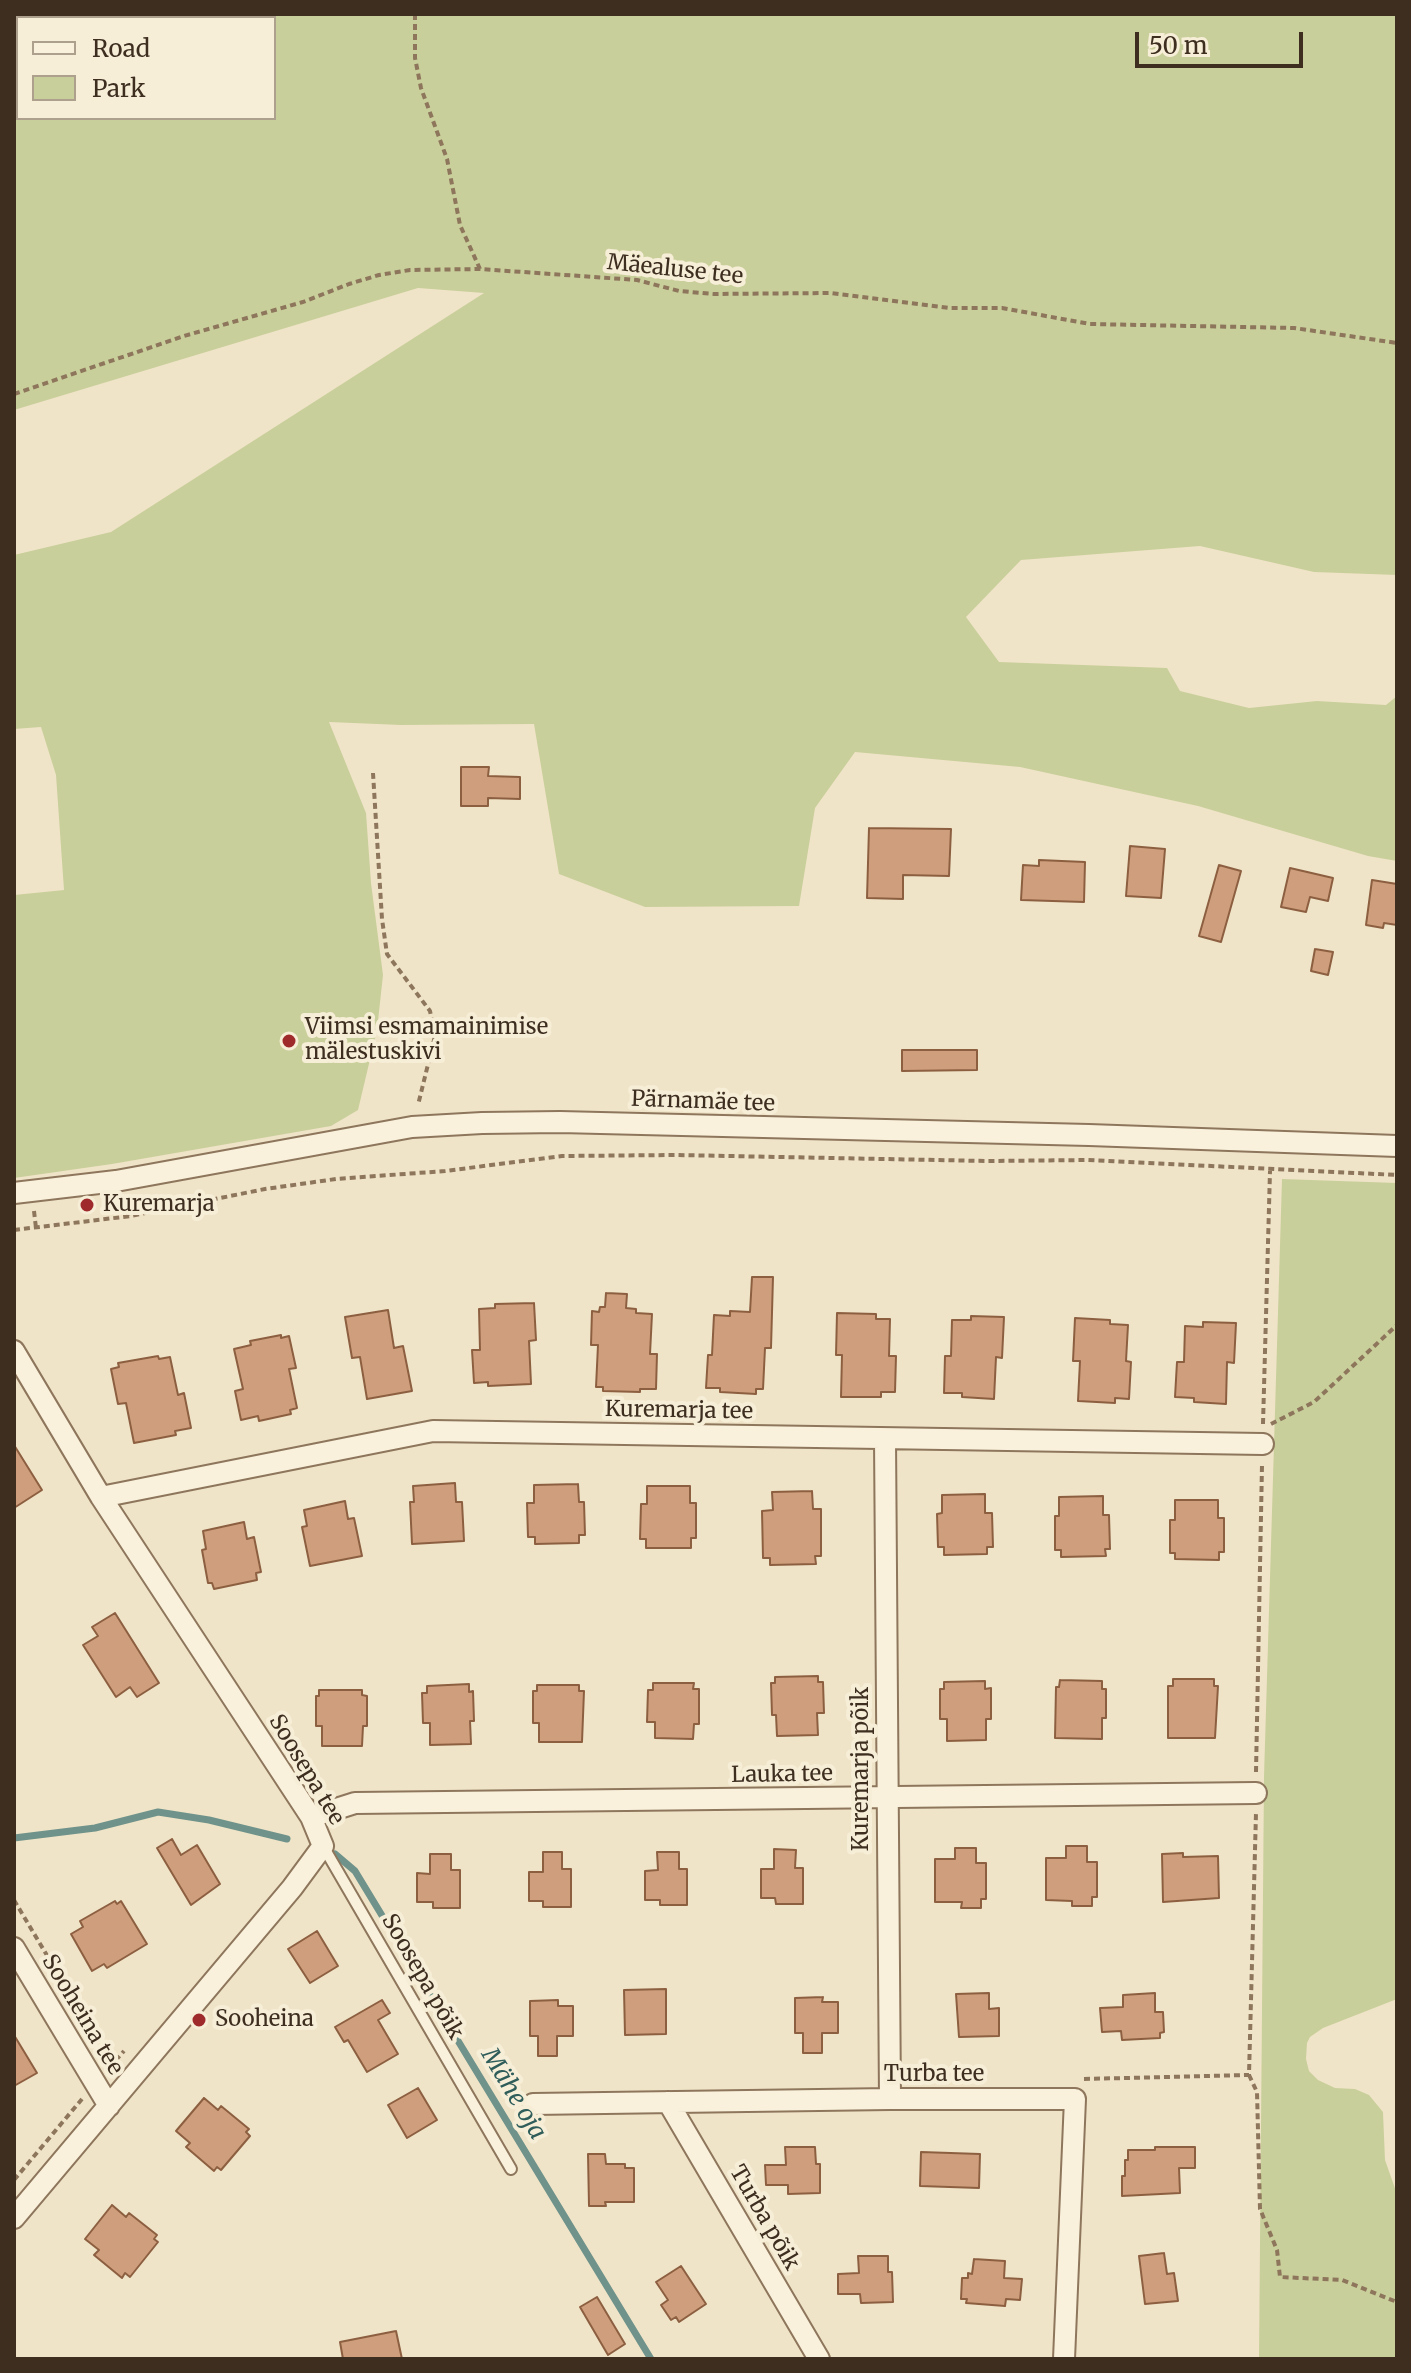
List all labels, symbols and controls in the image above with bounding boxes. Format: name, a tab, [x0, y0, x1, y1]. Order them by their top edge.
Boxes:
legend	[16, 16, 276, 120]
scale bar	[1139, 16, 1307, 66]
text: 50 m	[1149, 30, 1208, 61]
text: Road	[92, 33, 150, 64]
text: Park	[92, 73, 145, 104]
street label: Mäealuse tee	[606, 250, 744, 290]
place label: Viimsi esmamainimise mälestuskivi	[305, 1015, 548, 1066]
marker: Viimsi esmamainimise mälestuskivi	[280, 1032, 298, 1050]
street label: Pärnamäe tee	[631, 1086, 775, 1118]
place label: Kuremarja	[103, 1192, 215, 1218]
marker: Kuremarja	[78, 1196, 96, 1214]
street label: Kuremarja tee	[605, 1397, 753, 1425]
street label: Kuremarja põik	[849, 1687, 875, 1851]
street label: Soosepa tee	[263, 1710, 349, 1830]
street label: Lauka tee	[731, 1761, 833, 1789]
street label: Soosepa põik	[375, 1910, 469, 2044]
street label: Sooheina tee	[36, 1950, 128, 2080]
place label: Sooheina	[215, 2007, 314, 2033]
marker: Sooheina	[190, 2011, 208, 2029]
water label: Mähe oja	[474, 2043, 552, 2145]
street label: Turba tee	[884, 2062, 984, 2088]
street label: Turba põik	[723, 2161, 805, 2275]

